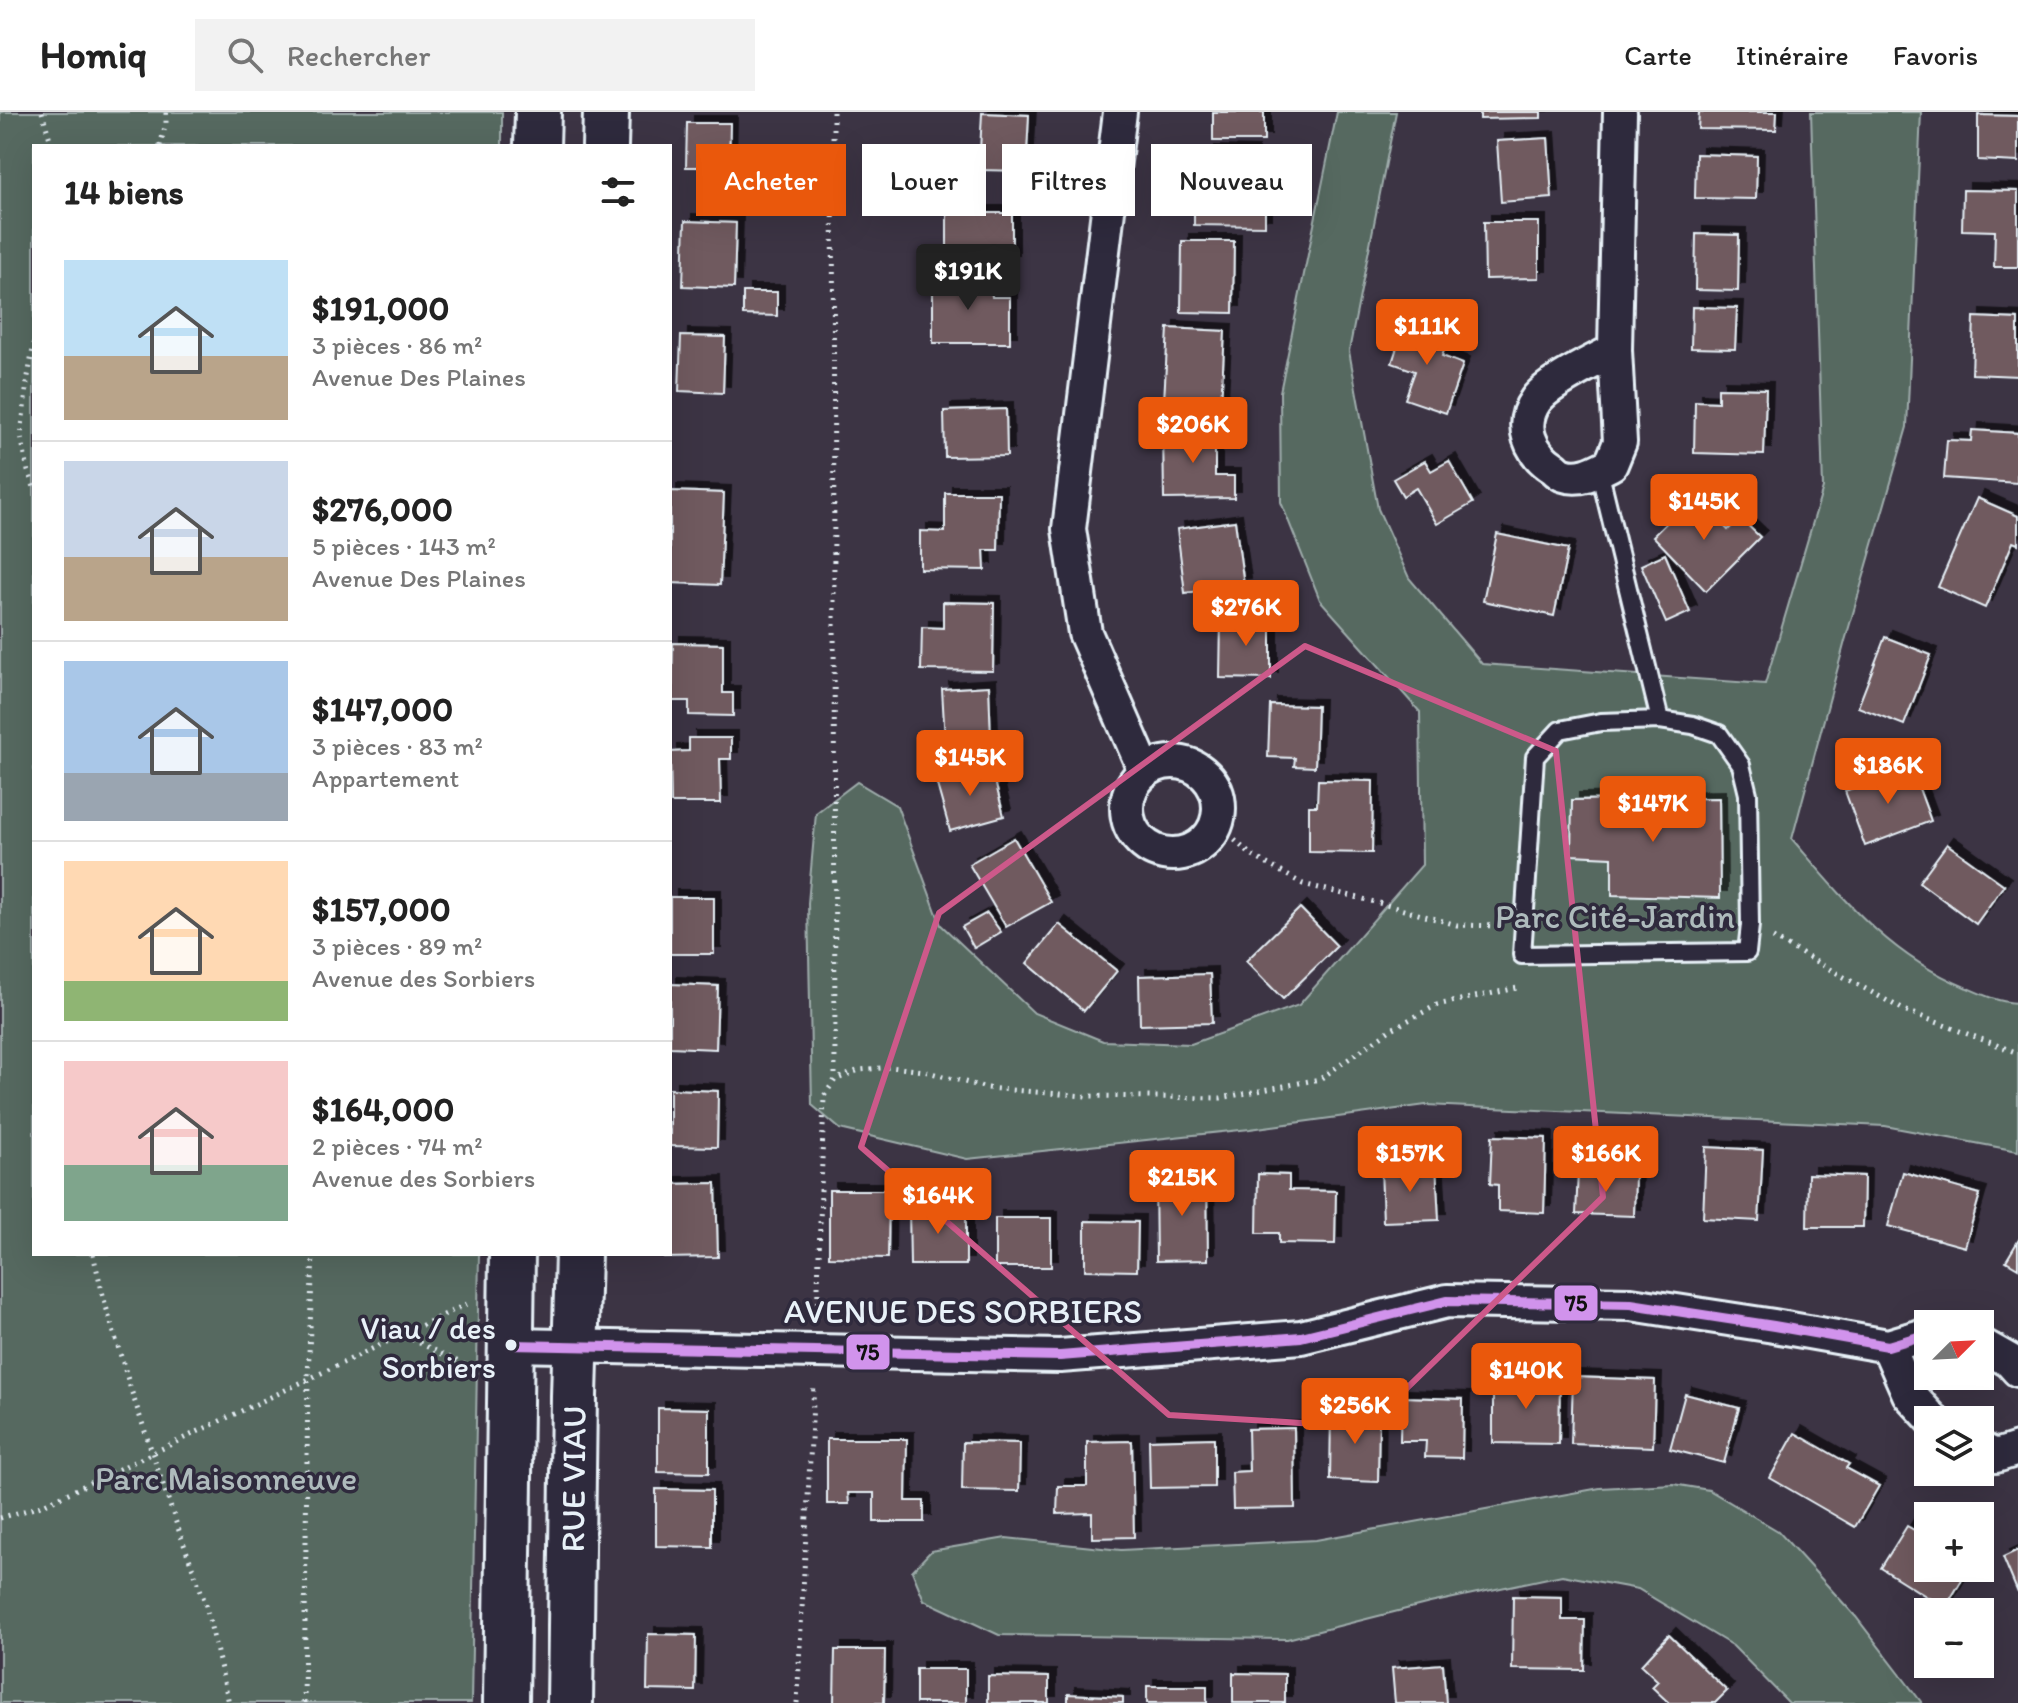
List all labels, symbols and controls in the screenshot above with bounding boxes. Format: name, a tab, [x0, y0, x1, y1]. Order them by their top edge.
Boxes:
search box	[195, 19, 755, 91]
text: Homiq	[40, 32, 147, 78]
icon: search	[223, 33, 267, 77]
text: Rechercher	[287, 37, 430, 74]
text: Carte	[1624, 38, 1692, 72]
text: Itinéraire	[1736, 38, 1849, 72]
text: Favoris	[1893, 38, 1978, 72]
chip: Acheter	[696, 144, 846, 216]
chip: Louer	[862, 144, 986, 216]
chip: Filtres	[1002, 144, 1135, 216]
chip: Nouveau	[1151, 144, 1312, 216]
icon: filters	[596, 170, 640, 214]
text: 14 biens	[64, 172, 184, 213]
pin: $191K	[912, 244, 1024, 312]
text: $191K	[934, 254, 1002, 286]
text: $191,000	[312, 288, 449, 329]
icon: home	[128, 292, 224, 388]
pin: $111K	[1371, 299, 1483, 367]
text: $111K	[1394, 309, 1460, 341]
text: 3 pièces · 86 m²	[312, 329, 482, 361]
text: Avenue Des Plaines	[312, 361, 526, 393]
pin: $206K	[1137, 397, 1249, 465]
text: $206K	[1156, 407, 1230, 439]
pin: $145K	[1648, 474, 1760, 542]
text: $145K	[1668, 484, 1740, 516]
text: $276,000	[312, 489, 453, 530]
icon: home	[128, 493, 224, 589]
text: 5 pièces · 143 m²	[312, 530, 496, 562]
text: Avenue Des Plaines	[312, 562, 526, 594]
pin: $276K	[1190, 580, 1302, 648]
text: $276K	[1211, 590, 1281, 622]
text: $147,000	[312, 689, 453, 730]
icon: home	[128, 693, 224, 789]
text: 3 pièces · 83 m²	[312, 730, 483, 762]
pin: $145K	[914, 730, 1026, 798]
pin: $186K	[1832, 738, 1944, 806]
text: $145K	[934, 740, 1006, 772]
text: $186K	[1853, 748, 1923, 780]
text: Appartement	[312, 762, 459, 794]
pin: $147K	[1597, 776, 1709, 844]
text: $147K	[1618, 786, 1688, 818]
text: $157,000	[312, 889, 451, 930]
icon: home	[128, 893, 224, 989]
park label: Parc Cité-Jardin	[1495, 896, 1735, 937]
text: 3 pièces · 89 m²	[312, 930, 482, 962]
text: Avenue des Sorbiers	[312, 962, 535, 994]
text: $164,000	[312, 1089, 454, 1130]
icon: home	[128, 1093, 224, 1189]
pin: $157K	[1354, 1126, 1466, 1194]
pin: $166K	[1550, 1126, 1662, 1194]
text: 2 pièces · 74 m²	[312, 1130, 483, 1162]
text: $157K	[1376, 1136, 1444, 1168]
text: $166K	[1571, 1136, 1641, 1168]
pin: $215K	[1126, 1150, 1238, 1218]
text: $215K	[1147, 1160, 1217, 1192]
text: Avenue des Sorbiers	[312, 1162, 535, 1194]
pin: $164K	[882, 1168, 994, 1236]
text: $164K	[902, 1178, 974, 1210]
line badge: 75	[1553, 1284, 1599, 1322]
text: 75	[1564, 1290, 1588, 1317]
street label: AVENUE DES SORBIERS	[784, 1291, 1142, 1332]
place label: Viau / des Sorbiers	[361, 1309, 496, 1386]
north arrow	[1914, 1310, 1994, 1390]
map controls	[1914, 1310, 1994, 1678]
line badge: 75	[845, 1333, 891, 1371]
marker: Viau / des Sorbiers	[503, 1337, 519, 1353]
text: 75	[856, 1339, 880, 1366]
pin: $140K	[1470, 1343, 1582, 1411]
text: $140K	[1489, 1353, 1563, 1385]
pin: $256K	[1299, 1378, 1411, 1446]
text: $256K	[1320, 1388, 1390, 1420]
street label: RUE VIAU	[552, 1405, 595, 1553]
button: layers	[1914, 1406, 1994, 1486]
park label: Parc Maisonneuve	[95, 1458, 357, 1499]
button: +	[1914, 1502, 1994, 1582]
button: −	[1914, 1598, 1994, 1678]

